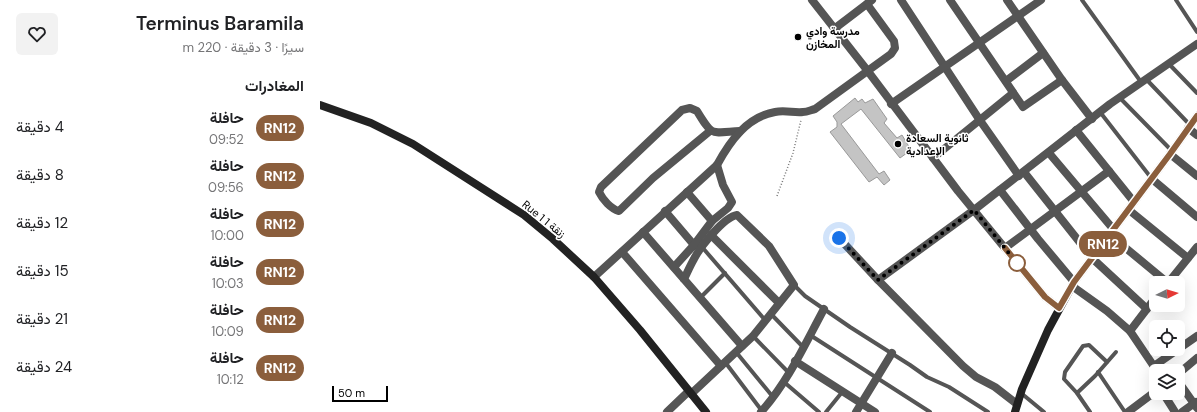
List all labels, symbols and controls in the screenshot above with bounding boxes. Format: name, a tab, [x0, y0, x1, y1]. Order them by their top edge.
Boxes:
text: Terminus Baramila	[136, 11, 304, 36]
button: heart	[16, 13, 58, 55]
place label: مدرسة وادي المخازن	[806, 24, 860, 51]
marker: مدرسة وادي المخازن	[793, 32, 803, 42]
text: سيرًا · 3 دقيقة · 220 m	[182, 39, 304, 56]
text: المغادرات	[245, 76, 304, 96]
text: حافلة	[210, 108, 244, 128]
text: 4 دقيقة	[16, 117, 64, 137]
text: RN12	[264, 119, 296, 137]
text: 09:52	[209, 131, 244, 148]
place label: ثانوية السعادة الإعدادية	[906, 131, 969, 158]
marker: ثانوية السعادة الإعدادية	[893, 139, 903, 149]
text: حافلة	[210, 156, 244, 176]
text: 8 دقيقة	[16, 165, 64, 185]
text: RN12	[264, 167, 296, 185]
text: 09:56	[208, 179, 244, 196]
street label: Rue 1 زنقة 1	[519, 197, 569, 241]
text: حافلة	[210, 204, 244, 224]
text: 12 دقيقة	[16, 213, 68, 233]
text: RN12	[264, 215, 296, 233]
text: 10:00	[210, 227, 244, 244]
your location	[829, 228, 849, 248]
line badge: RN12	[1075, 231, 1131, 257]
text: RN12	[1087, 235, 1119, 253]
text: حافلة	[210, 252, 244, 272]
unlabelled marker	[1008, 254, 1026, 272]
text: 15 دقيقة	[16, 261, 69, 281]
text: RN12	[264, 263, 296, 281]
text: 10:03	[212, 275, 244, 292]
north arrow	[1149, 276, 1185, 312]
map controls	[1149, 276, 1185, 400]
text: حافلة	[210, 300, 244, 320]
text: 21 دقيقة	[16, 309, 68, 329]
text: RN12	[264, 311, 296, 329]
button: locate	[1149, 320, 1185, 356]
text: 10:09	[211, 323, 244, 340]
text: حافلة	[210, 348, 244, 368]
text: 24 دقيقة	[16, 357, 72, 377]
text: RN12	[264, 359, 296, 377]
button: layers	[1149, 364, 1185, 400]
text: 10:12	[217, 371, 244, 388]
scale bar	[332, 384, 388, 403]
text: 50 m	[338, 386, 365, 400]

